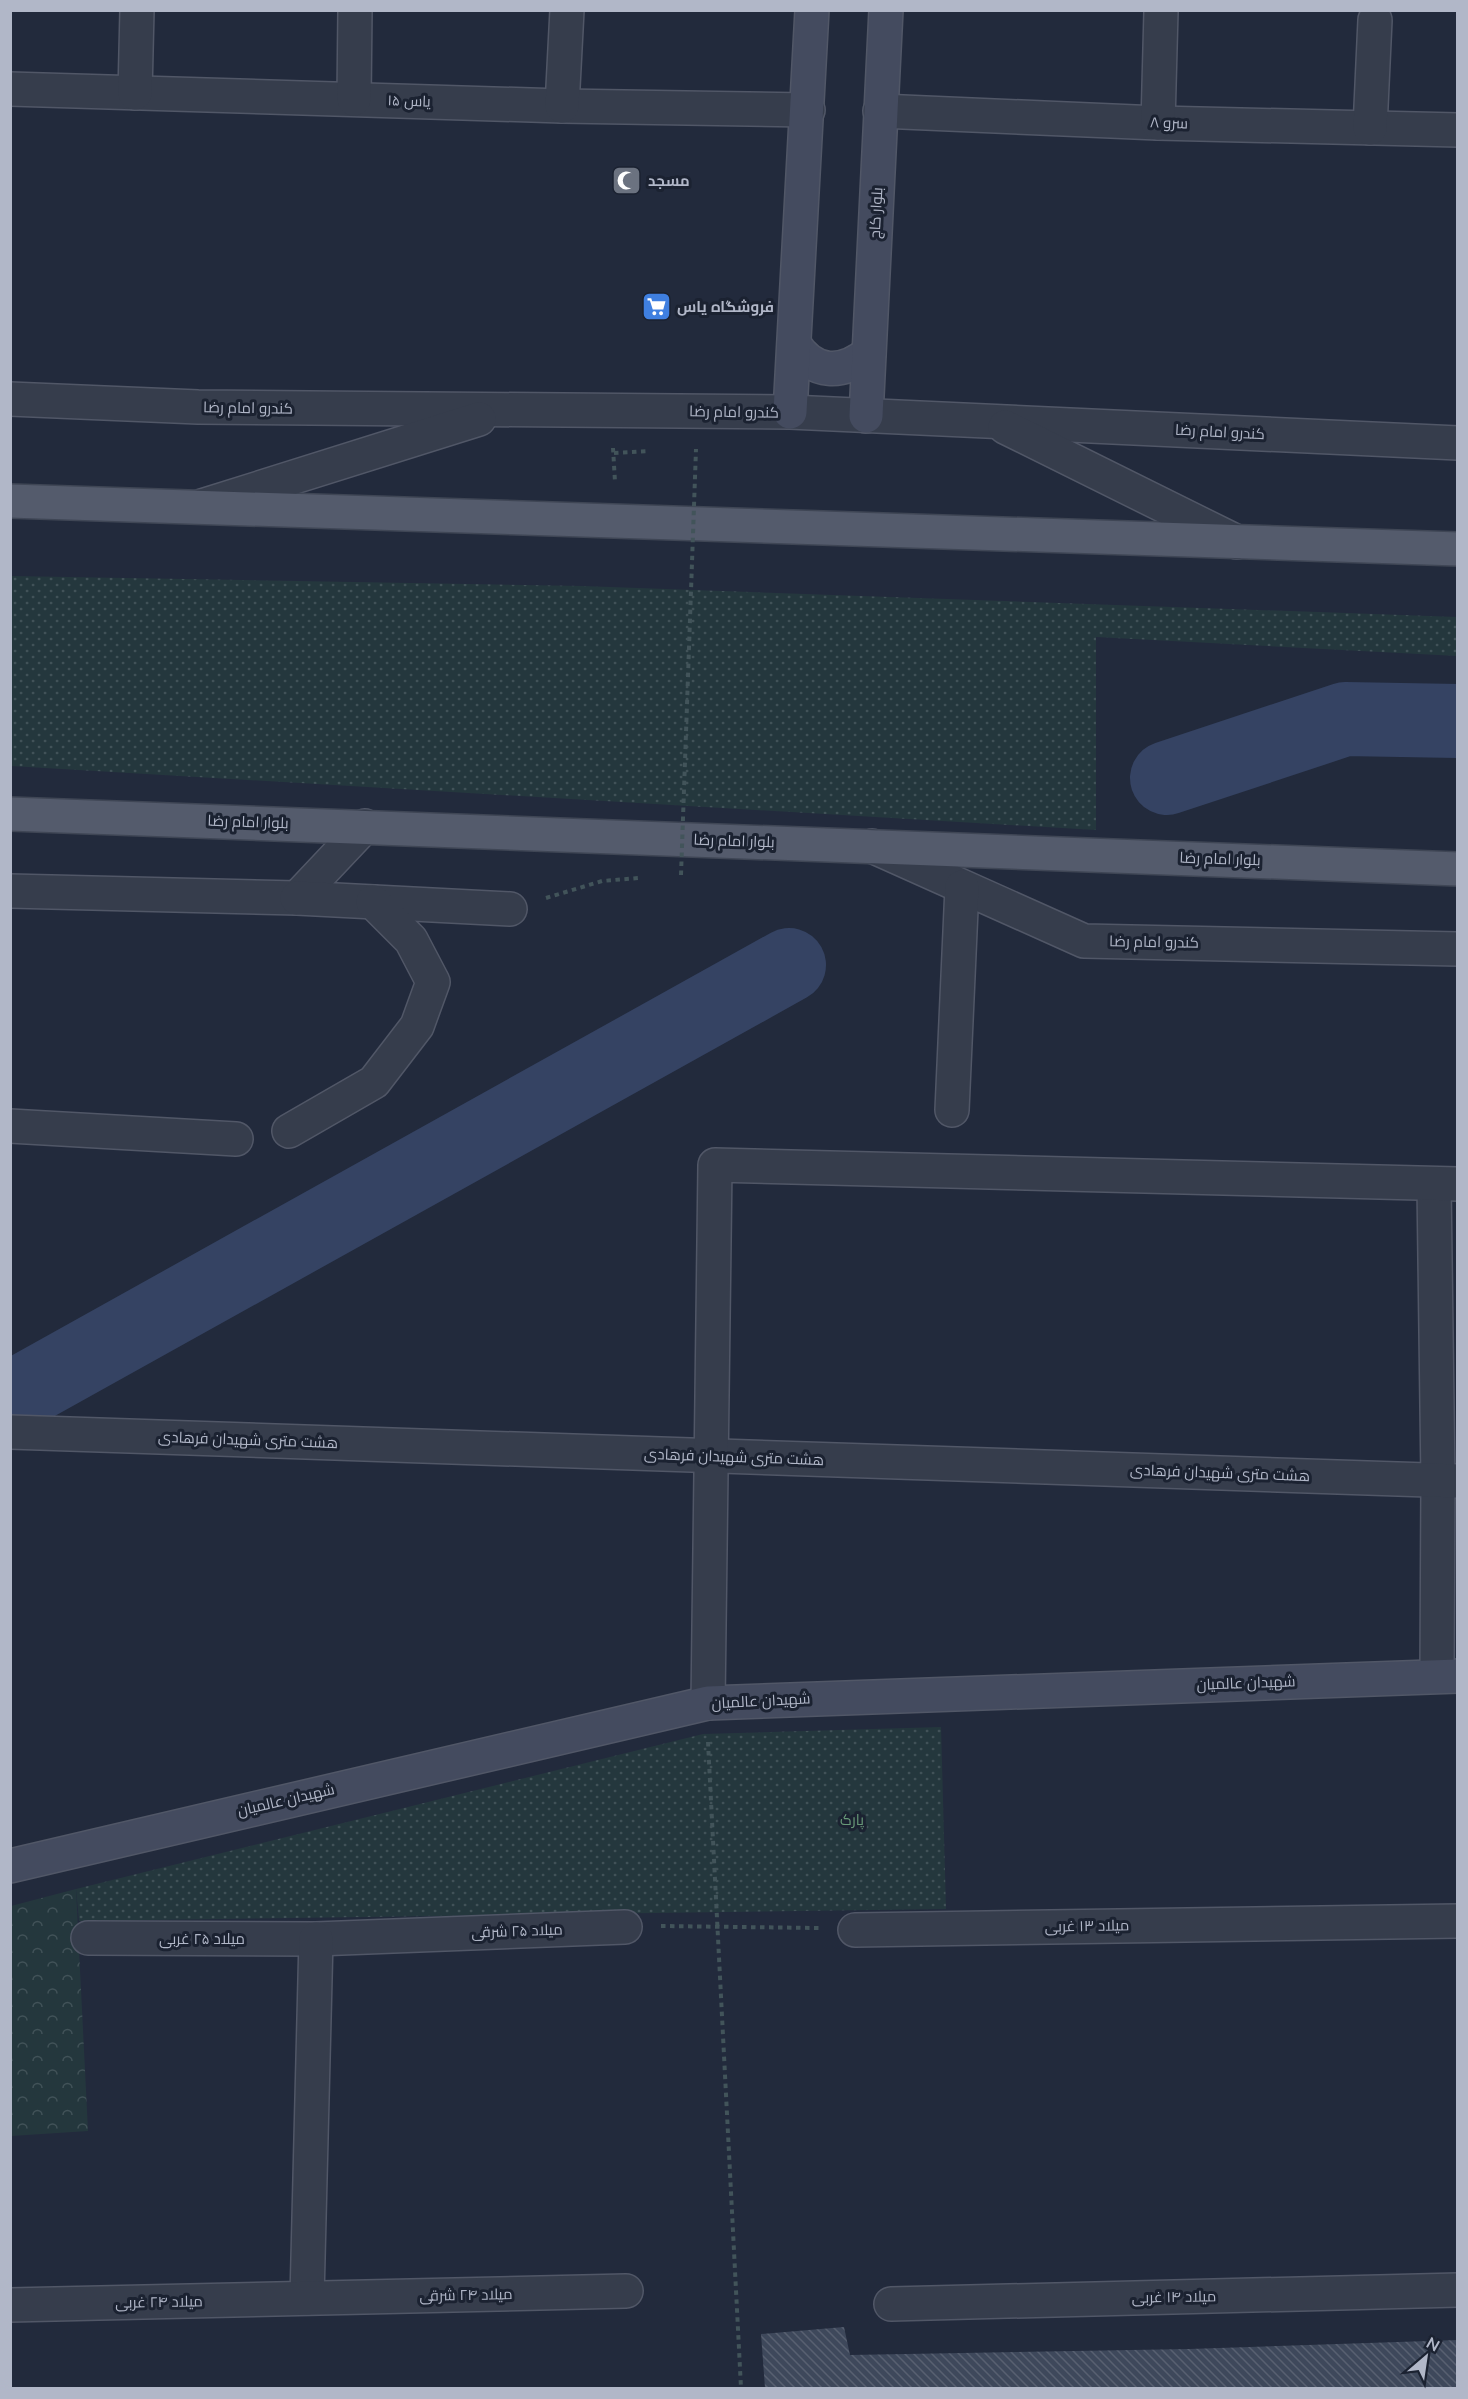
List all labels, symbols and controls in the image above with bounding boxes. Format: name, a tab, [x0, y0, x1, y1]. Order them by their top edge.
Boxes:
street label: یاس ۱۵	[387, 90, 431, 112]
street label: سرو ۸	[1150, 112, 1188, 133]
mosque icon: مسجد	[611, 165, 643, 197]
place label: مسجد	[648, 171, 690, 190]
street label: بلوار کاج	[865, 187, 888, 239]
supermarket icon: فروشگاه یاس	[640, 291, 672, 323]
place label: فروشگاه یاس	[677, 297, 774, 316]
street label: کندرو امام رضا	[203, 397, 293, 419]
street label: کندرو امام رضا	[689, 401, 779, 423]
street label: کندرو امام رضا	[1175, 420, 1265, 444]
street label: بلوار امام رضا	[207, 811, 289, 833]
street label: بلوار امام رضا	[693, 830, 775, 852]
street label: بلوار امام رضا	[1179, 848, 1261, 870]
street label: کندرو امام رضا	[1109, 931, 1199, 953]
street label: هشت متری شهیدان فرهادی	[158, 1427, 338, 1453]
street label: هشت متری شهیدان فرهادی	[644, 1444, 824, 1470]
street label: هشت متری شهیدان فرهادی	[1130, 1460, 1310, 1486]
street label: شهیدان عالمیان	[1196, 1671, 1296, 1695]
street label: شهیدان عالمیان	[711, 1688, 811, 1714]
street label: شهیدان عالمیان	[235, 1779, 337, 1821]
park label: پارک	[840, 1810, 864, 1830]
street label: میلاد ۱۳ غربی	[1045, 1915, 1129, 1937]
street label: میلاد ۲۵ شرقی	[471, 1919, 563, 1943]
street label: میلاد ۲۵ غربی	[159, 1929, 245, 1949]
street label: میلاد ۲۴ شرقی	[419, 2284, 513, 2306]
street label: میلاد ۱۴ غربی	[1132, 2286, 1216, 2308]
street label: میلاد ۲۴ غربی	[115, 2291, 203, 2313]
north arrow	[1396, 2327, 1456, 2387]
text: N	[1423, 2332, 1443, 2356]

